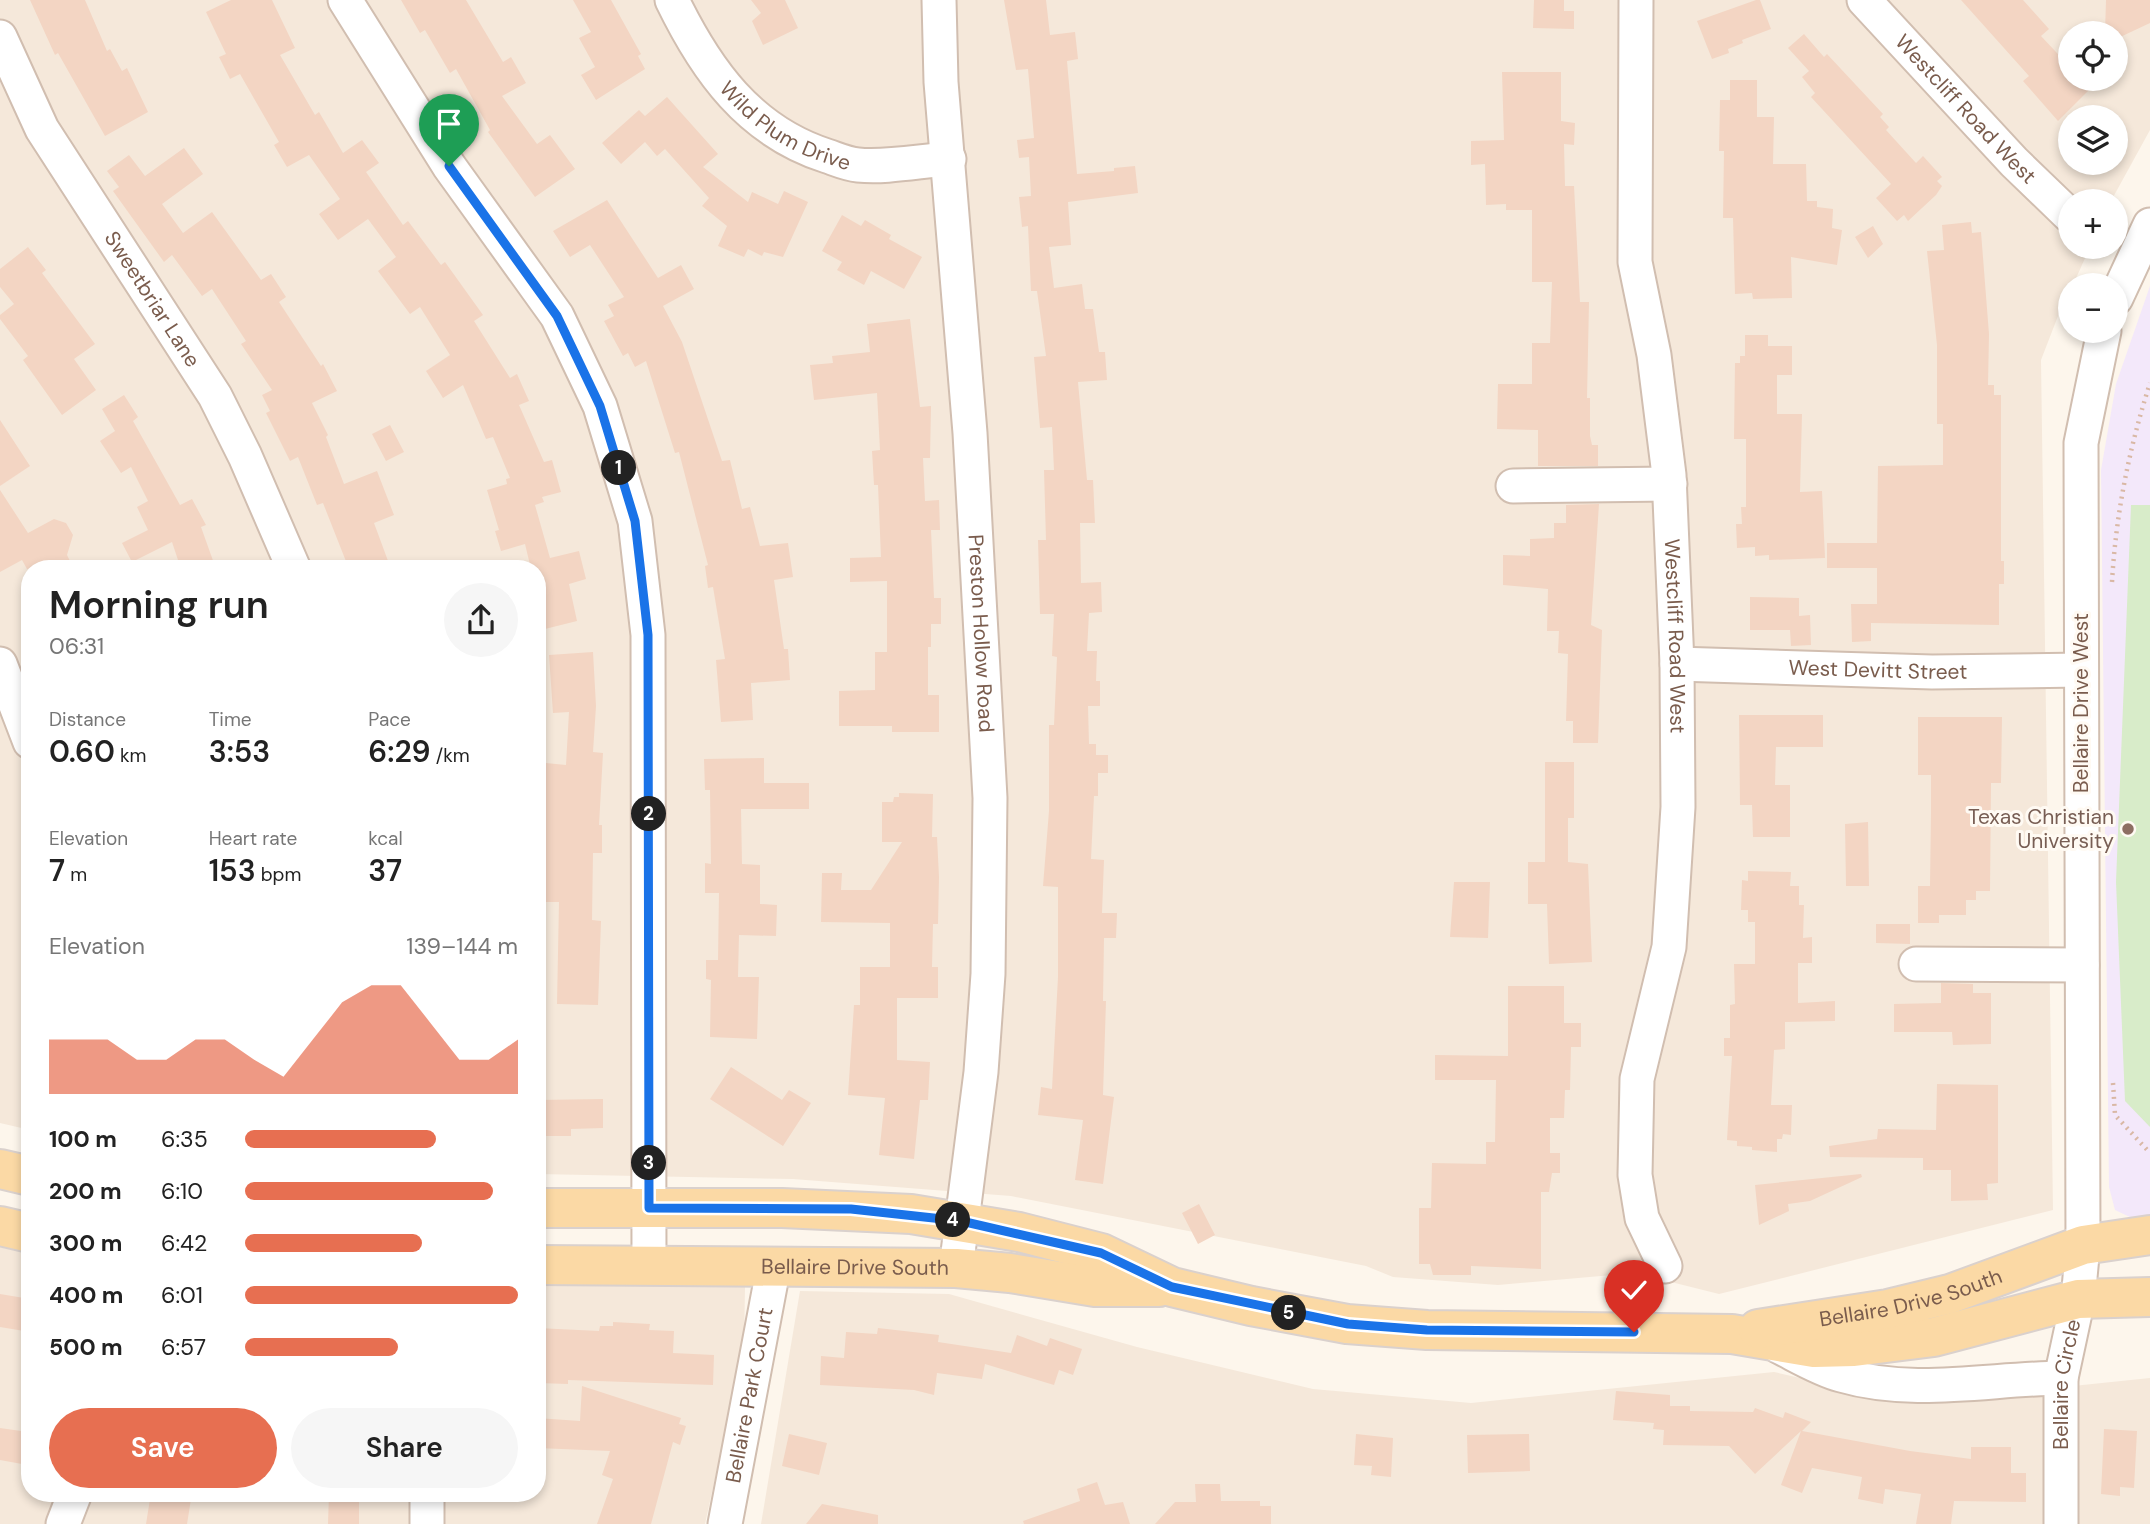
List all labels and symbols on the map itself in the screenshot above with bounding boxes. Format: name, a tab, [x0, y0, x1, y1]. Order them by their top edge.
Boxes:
street label: Westcliff Road West	[1889, 28, 2042, 190]
street label: Wild Plum Drive	[713, 75, 854, 177]
pin	[419, 94, 479, 166]
street label: Sweetbriar Lane	[98, 226, 207, 373]
pin: 1	[602, 450, 636, 486]
street label: Preston Hollow Road	[962, 534, 1000, 733]
street label: Westcliff Road West	[1658, 538, 1691, 734]
street label: Bellaire Drive West	[2067, 613, 2095, 793]
street label: West Devitt Street	[1788, 654, 1967, 686]
pin: 2	[632, 796, 666, 832]
place label: Texas Christian University	[1968, 803, 2114, 855]
marker: Texas Christian University	[2120, 821, 2136, 837]
pin: 3	[632, 1146, 666, 1180]
pin: 4	[936, 1202, 970, 1238]
street label: Bellaire Drive South	[761, 1253, 949, 1282]
pin	[1604, 1260, 1664, 1332]
street label: Bellaire Drive South	[1817, 1262, 2006, 1333]
pin: 5	[1272, 1296, 1306, 1330]
street label: Bellaire Park Court	[719, 1305, 780, 1485]
street label: Bellaire Circle	[2047, 1317, 2087, 1450]

